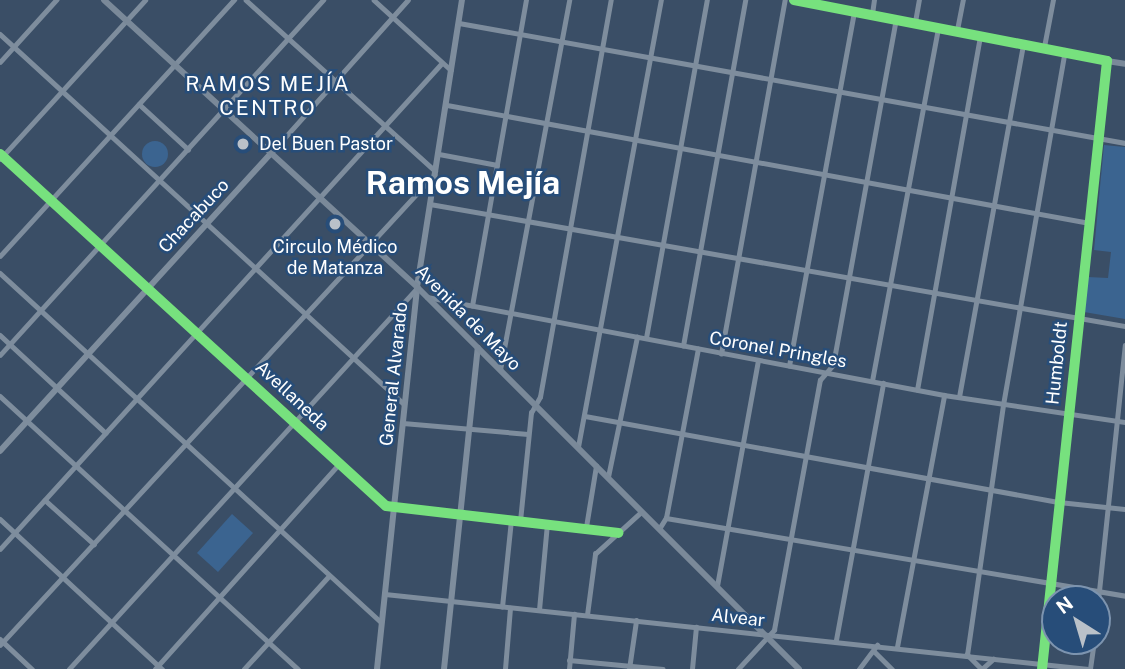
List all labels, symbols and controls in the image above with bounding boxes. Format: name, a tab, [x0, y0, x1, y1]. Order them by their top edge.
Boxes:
district label: RAMOS MEJÍA CENTRO	[187, 71, 349, 121]
place label: Del Buen Pastor	[259, 133, 393, 155]
marker: Del Buen Pastor	[233, 134, 253, 154]
district label: Ramos Mejía	[366, 164, 560, 202]
street label: Chacabuco	[154, 174, 234, 258]
marker: Circulo Médico de Matanza	[325, 214, 345, 234]
place label: Circulo Médico de Matanza	[273, 237, 397, 280]
street label: Avenida de Mayo	[410, 260, 526, 376]
street label: General Alvarado	[376, 301, 412, 447]
street label: Humboldt	[1042, 320, 1072, 406]
street label: Coronel Pringles	[708, 327, 848, 373]
street label: Avellaneda	[251, 357, 333, 435]
north arrow	[1041, 585, 1111, 655]
text: N	[1052, 592, 1077, 618]
street label: Alvear	[710, 604, 766, 632]

